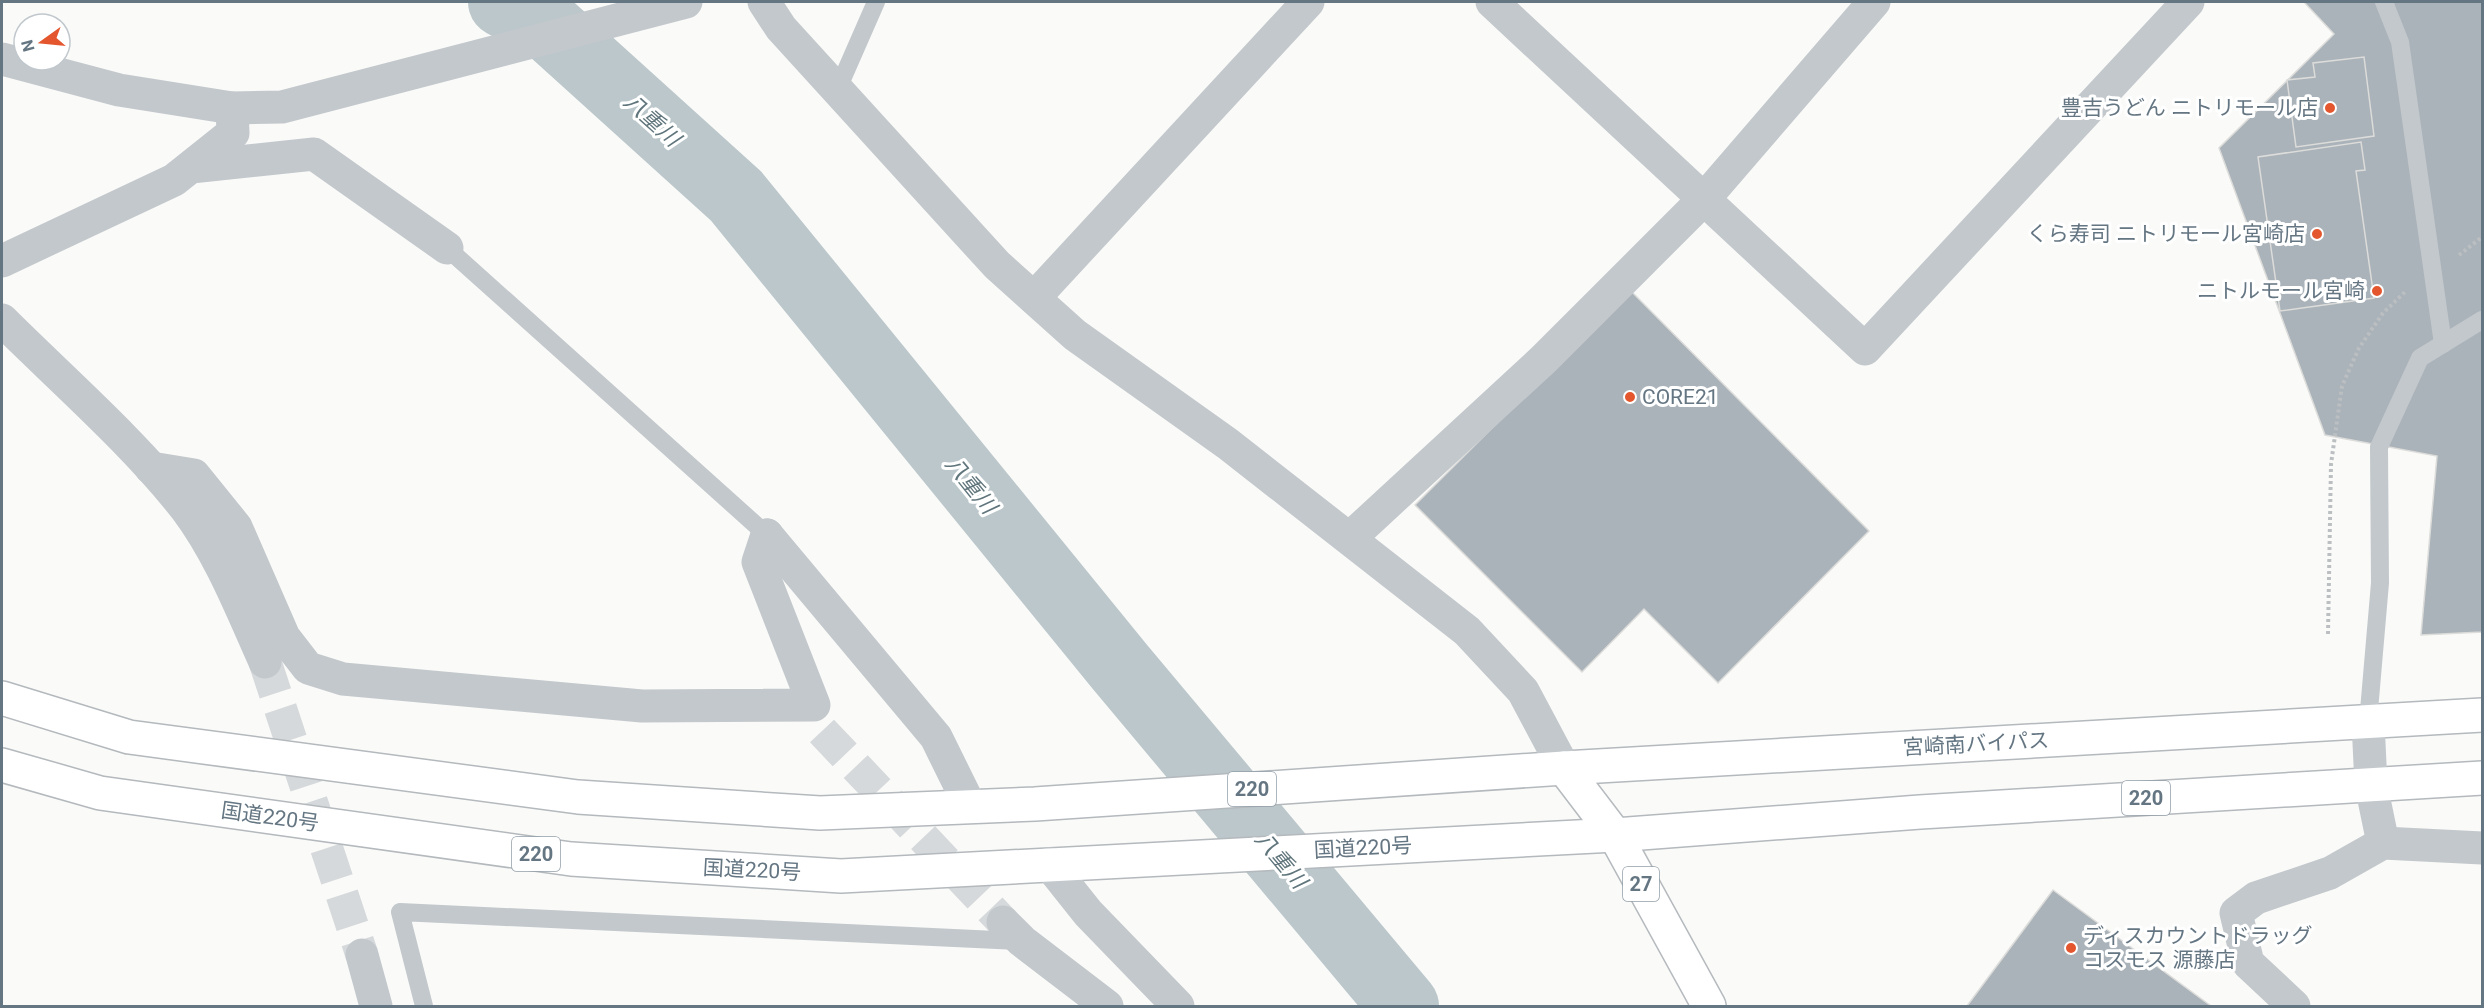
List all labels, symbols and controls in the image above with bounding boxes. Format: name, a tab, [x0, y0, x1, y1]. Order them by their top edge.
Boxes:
north arrow	[12, 12, 72, 72]
text: N	[17, 38, 39, 54]
water label: 八重川	[619, 89, 686, 153]
place label: 豊吉うどん ニトリモール店	[2061, 96, 2318, 120]
marker: 豊吉うどん ニトリモール店	[2323, 101, 2337, 115]
place label: くら寿司 ニトリモール宮崎店	[2027, 222, 2305, 246]
marker: くら寿司 ニトリモール宮崎店	[2310, 227, 2324, 241]
place label: ニトルモール宮崎	[2197, 279, 2365, 303]
marker: ニトルモール宮崎	[2370, 284, 2384, 298]
place label: CORE21	[1642, 385, 1719, 409]
marker: CORE21	[1623, 390, 1637, 404]
water label: 八重川	[941, 451, 1003, 520]
street label: 宮崎南バイパス	[1902, 728, 2050, 760]
road number: 220	[1228, 772, 1276, 806]
road number: 220	[2122, 781, 2170, 815]
street label: 国道220号	[220, 798, 320, 836]
water label: 八重川	[1250, 827, 1313, 895]
street label: 国道220号	[1313, 833, 1413, 863]
road number: 220	[512, 837, 560, 871]
street label: 国道220号	[702, 855, 802, 885]
road number: 27	[1623, 867, 1659, 901]
place label: ディスカウントドラッグ コスモス 源藤店	[2083, 924, 2313, 972]
marker: ディスカウントドラッグ コスモス 源藤店	[2064, 941, 2078, 955]

